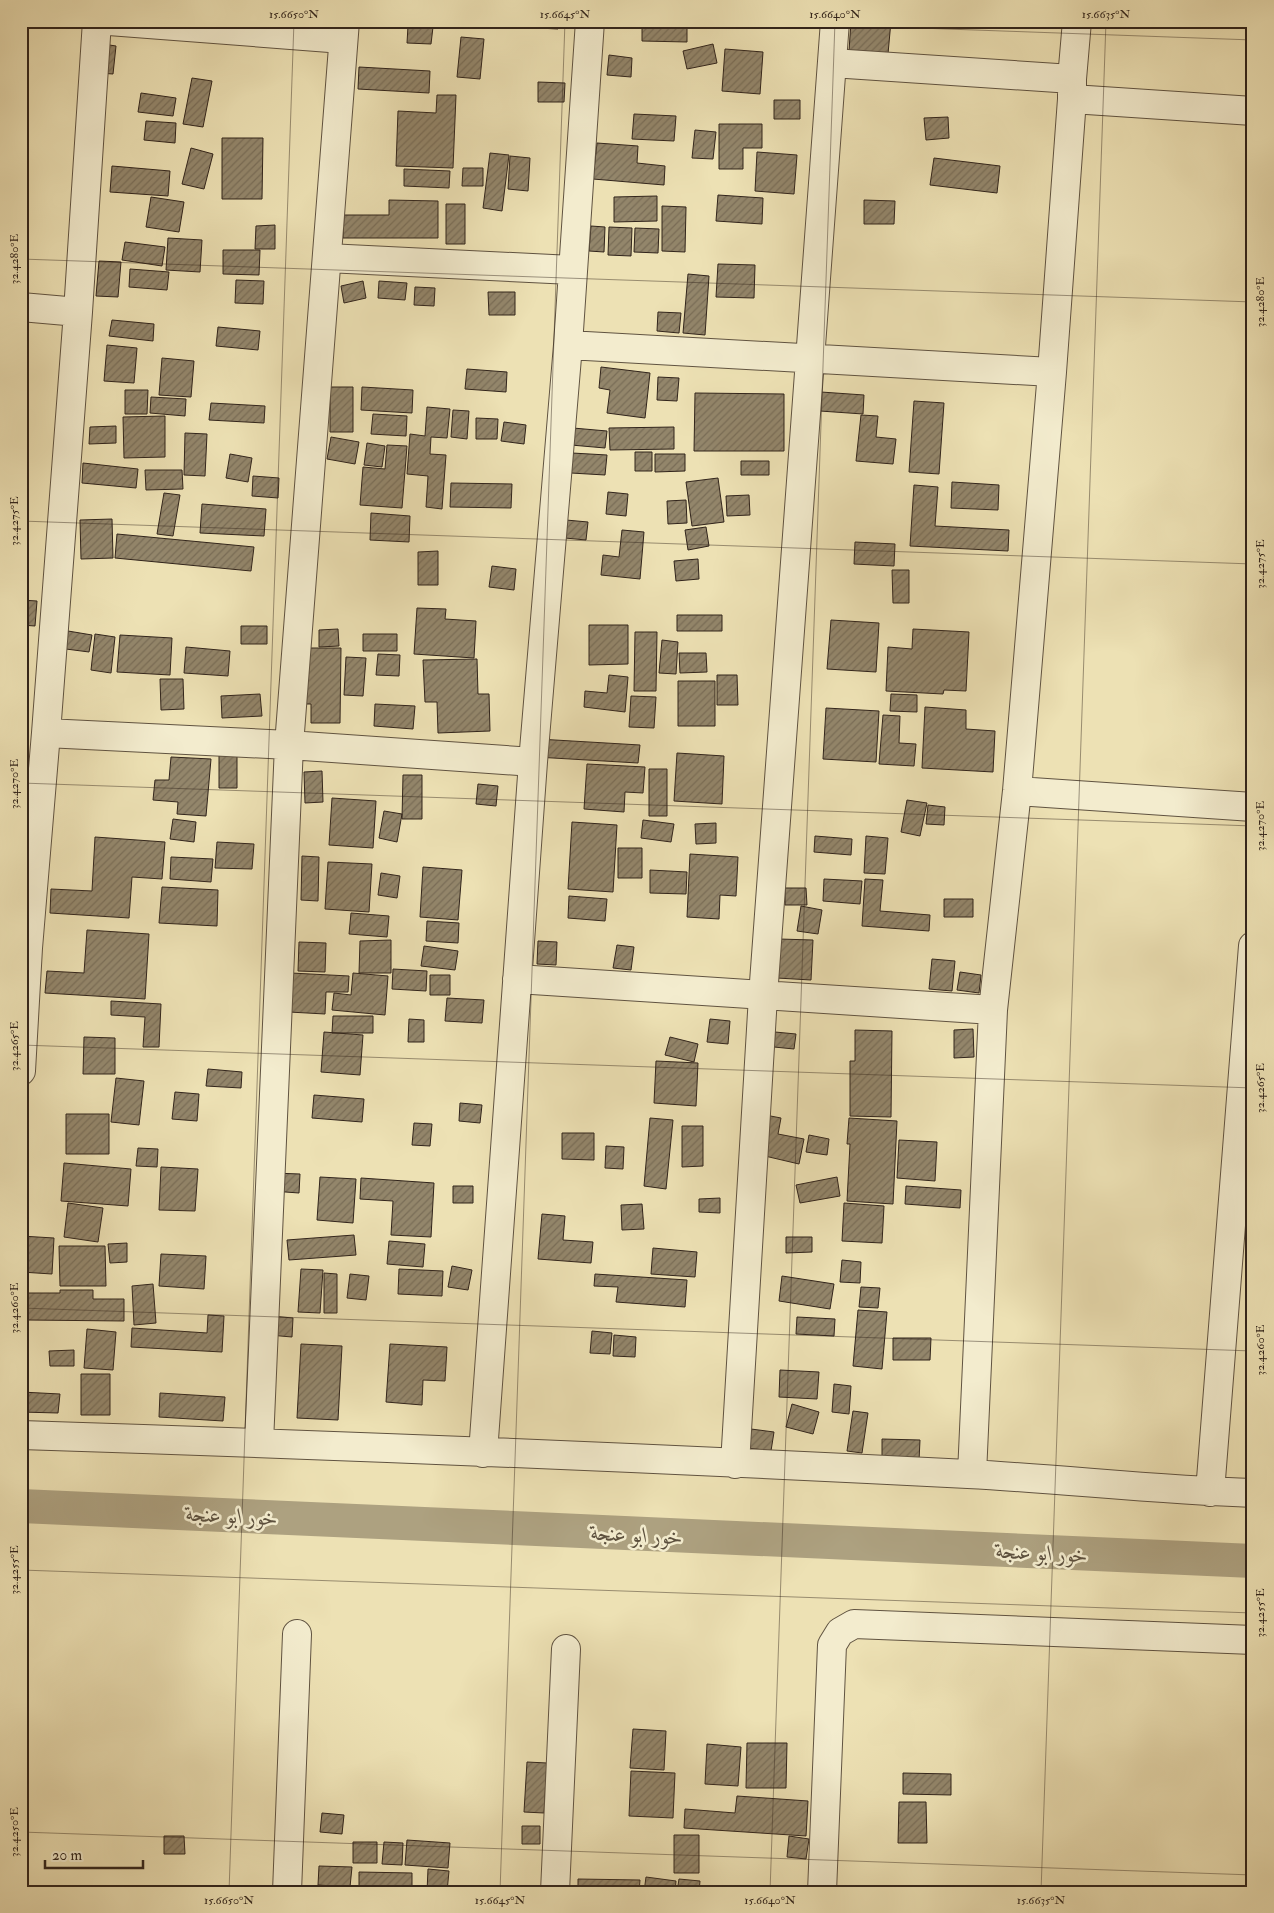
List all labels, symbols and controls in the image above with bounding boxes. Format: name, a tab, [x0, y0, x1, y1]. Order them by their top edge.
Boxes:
text: 15.6650°N	[269, 7, 319, 22]
text: 15.6645°N	[540, 7, 590, 22]
text: 15.6640°N	[809, 7, 861, 22]
text: 15.6635°N	[1082, 7, 1131, 22]
text: 32.4280°E	[7, 233, 22, 284]
text: 32.4280°E	[1253, 276, 1268, 327]
text: 32.4275°E	[7, 496, 22, 546]
text: 32.4275°E	[1253, 539, 1268, 589]
text: 32.4270°E	[7, 759, 22, 809]
text: 32.4270°E	[1253, 801, 1268, 851]
text: 32.4265°E	[7, 1021, 22, 1071]
text: 32.4265°E	[1253, 1063, 1268, 1113]
text: 32.4260°E	[7, 1282, 22, 1333]
text: 32.4260°E	[1253, 1324, 1268, 1375]
water label: خور ابو عنجة	[183, 1499, 279, 1532]
water label: خور ابو عنجة	[588, 1518, 684, 1551]
water label: خور ابو عنجة	[993, 1536, 1089, 1569]
text: 32.4255°E	[7, 1545, 22, 1595]
text: 32.4255°E	[1253, 1588, 1268, 1638]
text: 32.4250°E	[7, 1807, 22, 1857]
scale bar	[45, 1838, 142, 1870]
text: 20 m	[52, 1846, 82, 1865]
text: 15.6650°N	[204, 1893, 254, 1908]
text: 15.6645°N	[475, 1893, 525, 1908]
text: 15.6640°N	[744, 1893, 796, 1908]
text: 15.6635°N	[1017, 1893, 1066, 1908]

